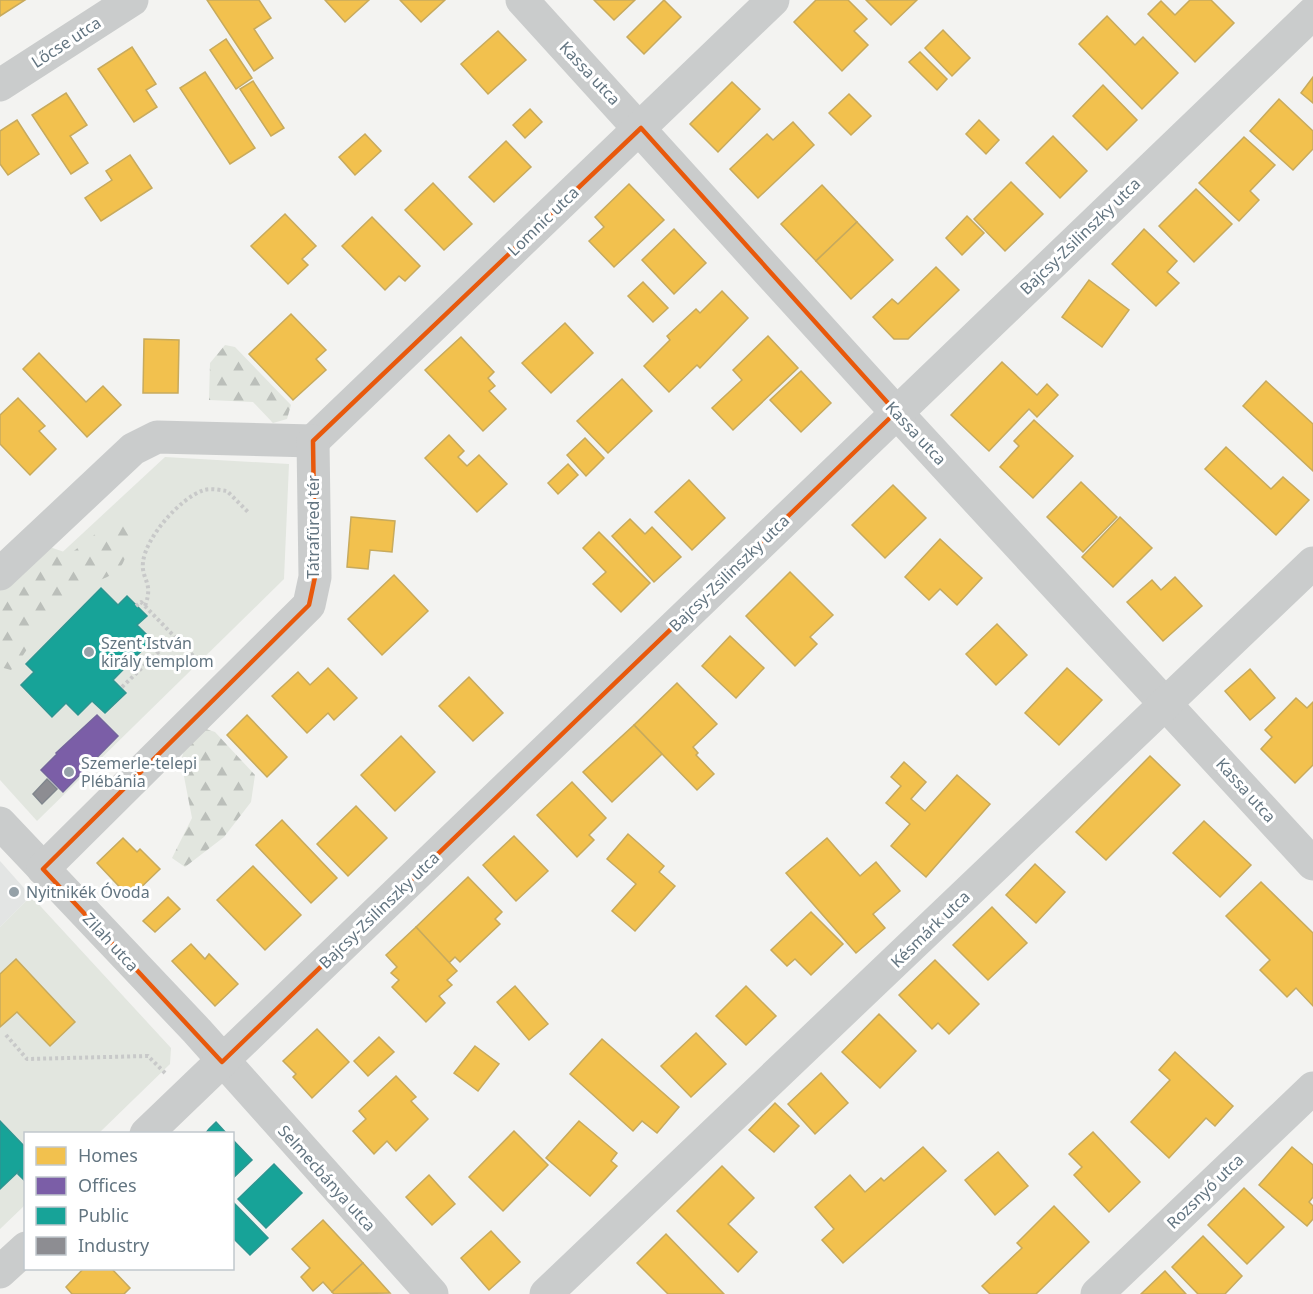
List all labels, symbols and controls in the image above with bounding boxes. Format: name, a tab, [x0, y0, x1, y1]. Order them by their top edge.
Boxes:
street label: Lőcse utca	[27, 11, 105, 73]
street label: Kassa utca	[555, 36, 625, 110]
street label: Bajcsy-Zsilinszky utca	[1015, 173, 1145, 299]
street label: Lomnic utca	[503, 181, 583, 261]
street label: Kassa utca	[881, 396, 951, 470]
street label: Tátrafüred tér	[302, 475, 324, 579]
street label: Bajcsy-Zsilinszky utca	[664, 510, 794, 636]
place label: Szent István király templom	[101, 632, 214, 672]
marker: Szent István király templom	[82, 645, 96, 659]
place label: Szemerle-telepi Plébánia	[81, 752, 197, 792]
street label: Kassa utca	[1211, 753, 1281, 827]
marker: Szemerle-telepi Plébánia	[62, 765, 76, 779]
street label: Bajcsy-Zsilinszky utca	[314, 847, 444, 973]
place label: Nyitnikék Óvoda	[26, 881, 150, 903]
marker: Nyitnikék Óvoda	[7, 885, 21, 899]
street label: Késmárk utca	[886, 886, 974, 972]
street label: Zilah utca	[78, 908, 144, 976]
street label: Selmecbánya utca	[273, 1120, 381, 1236]
legend	[24, 1132, 234, 1270]
text: Homes	[78, 1143, 138, 1167]
street label: Rozsnyó utca	[1162, 1149, 1248, 1233]
text: Offices	[78, 1173, 137, 1197]
text: Public	[78, 1203, 129, 1227]
text: Industry	[78, 1233, 150, 1257]

